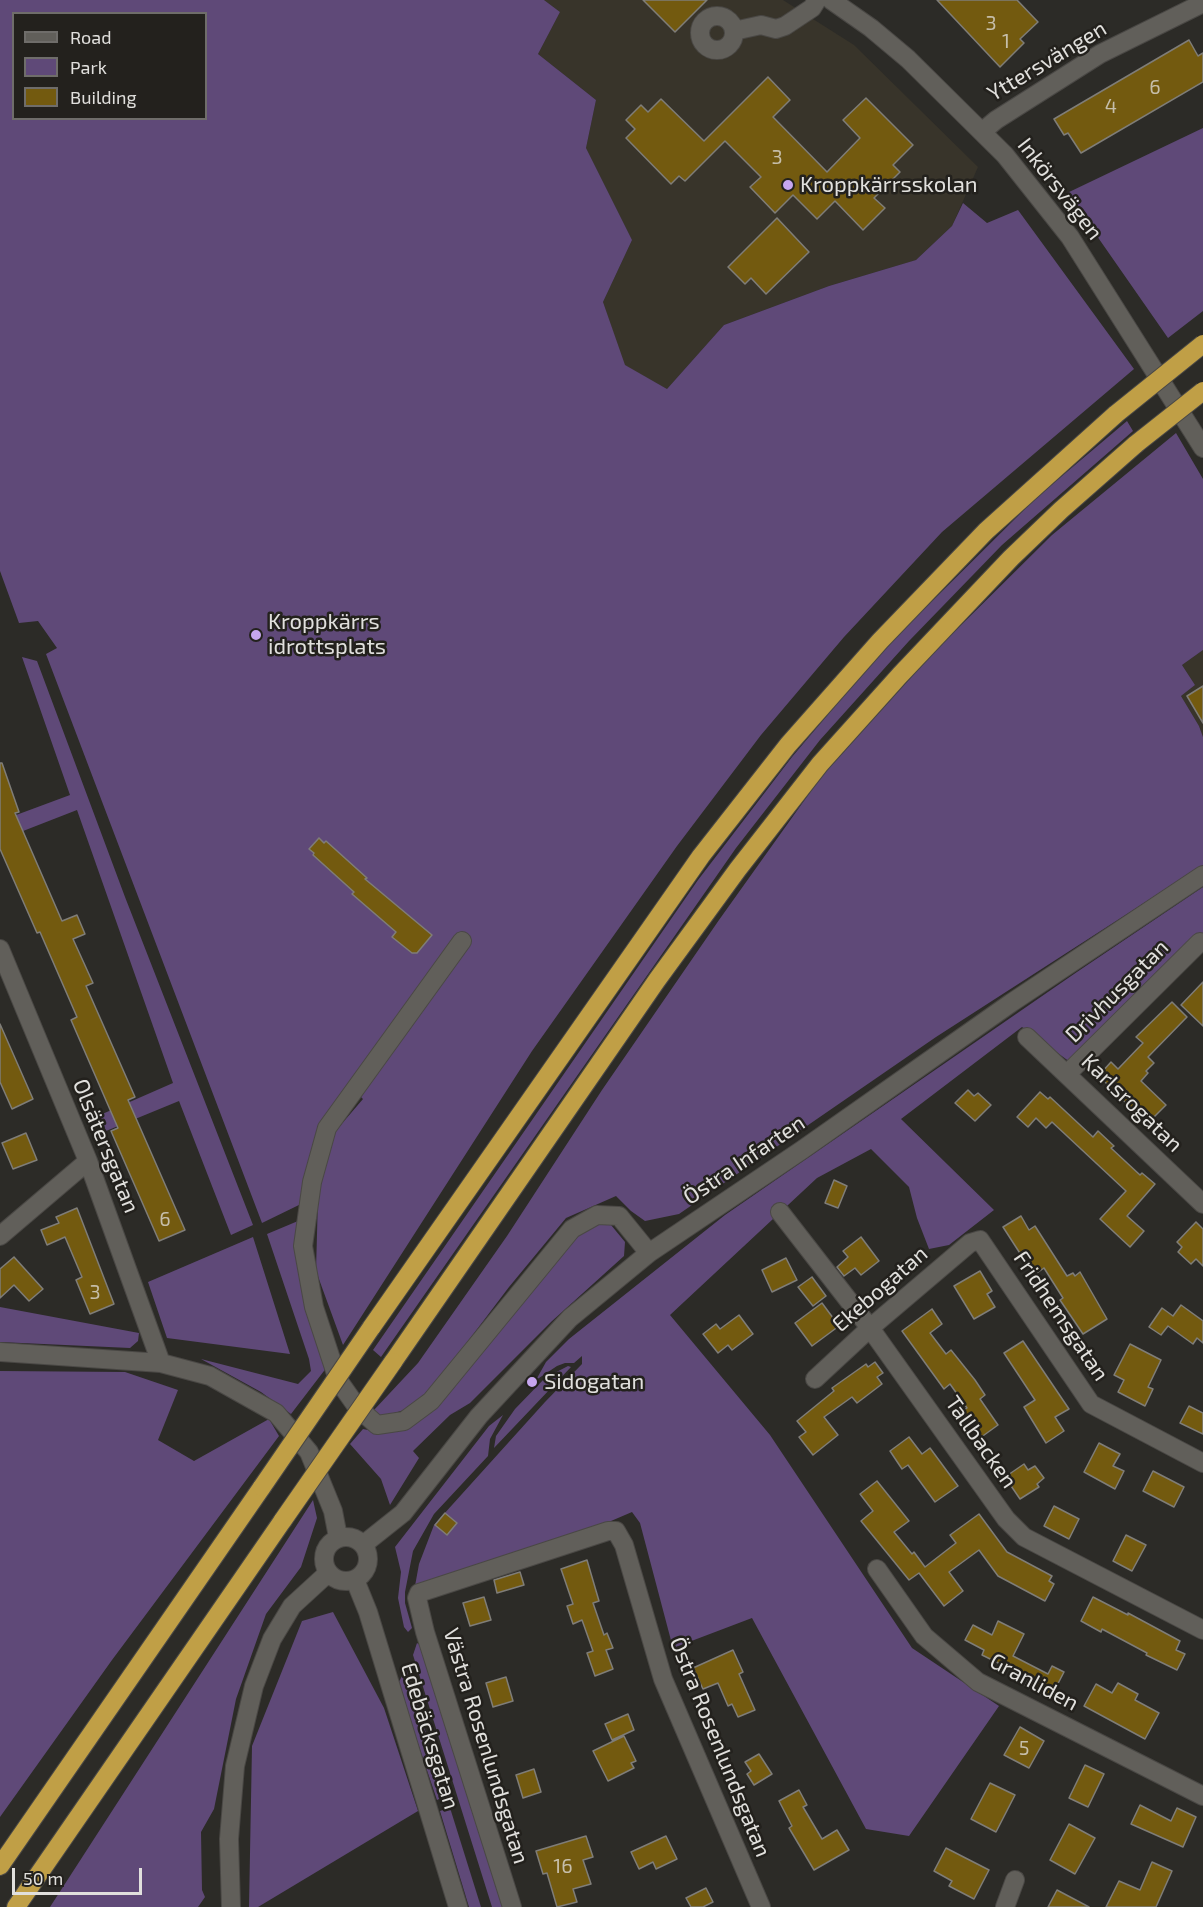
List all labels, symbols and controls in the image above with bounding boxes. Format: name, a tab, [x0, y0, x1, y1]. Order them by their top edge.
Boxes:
house number: 3	[985, 11, 997, 35]
legend	[12, 12, 207, 120]
street label: Yttersvängen	[983, 15, 1111, 107]
text: Road	[70, 26, 111, 48]
house number: 1	[1002, 29, 1010, 53]
text: Park	[70, 56, 107, 78]
house number: 6	[1149, 75, 1161, 99]
text: Building	[70, 86, 137, 108]
house number: 4	[1105, 94, 1117, 118]
street label: Inkörsvägen	[1012, 133, 1108, 245]
house number: 3	[771, 145, 783, 169]
place label: Kroppkärrsskolan	[800, 172, 978, 198]
marker: Kroppkärrsskolan	[781, 178, 795, 192]
place label: Kroppkärrs idrottsplats	[268, 609, 386, 660]
marker: Kroppkärrs idrottsplats	[249, 628, 263, 642]
street label: Drivhusgatan	[1060, 934, 1174, 1048]
street label: Karlsrogatan	[1076, 1048, 1188, 1158]
street label: Olsätersgatan	[67, 1075, 145, 1217]
street label: Östra Infarten	[678, 1110, 810, 1210]
house number: 6	[159, 1207, 171, 1231]
street label: Ekebogatan	[827, 1240, 933, 1338]
street label: Fridhemsgatan	[1008, 1246, 1114, 1386]
house number: 3	[89, 1280, 101, 1304]
place label: Sidogatan	[544, 1369, 644, 1395]
marker: Sidogatan	[525, 1375, 539, 1389]
street label: Tallbacken	[940, 1391, 1022, 1493]
street label: Västra Rosenlundsgatan	[438, 1625, 534, 1867]
street label: Östra Rosenlundsgatan	[664, 1633, 776, 1861]
street label: Granliden	[985, 1648, 1083, 1716]
street label: Edebäcksgatan	[395, 1659, 465, 1813]
house number: 5	[1019, 1736, 1029, 1760]
house number: 16	[553, 1854, 573, 1878]
scale bar	[15, 1856, 146, 1894]
text: 50 m	[23, 1867, 63, 1889]

